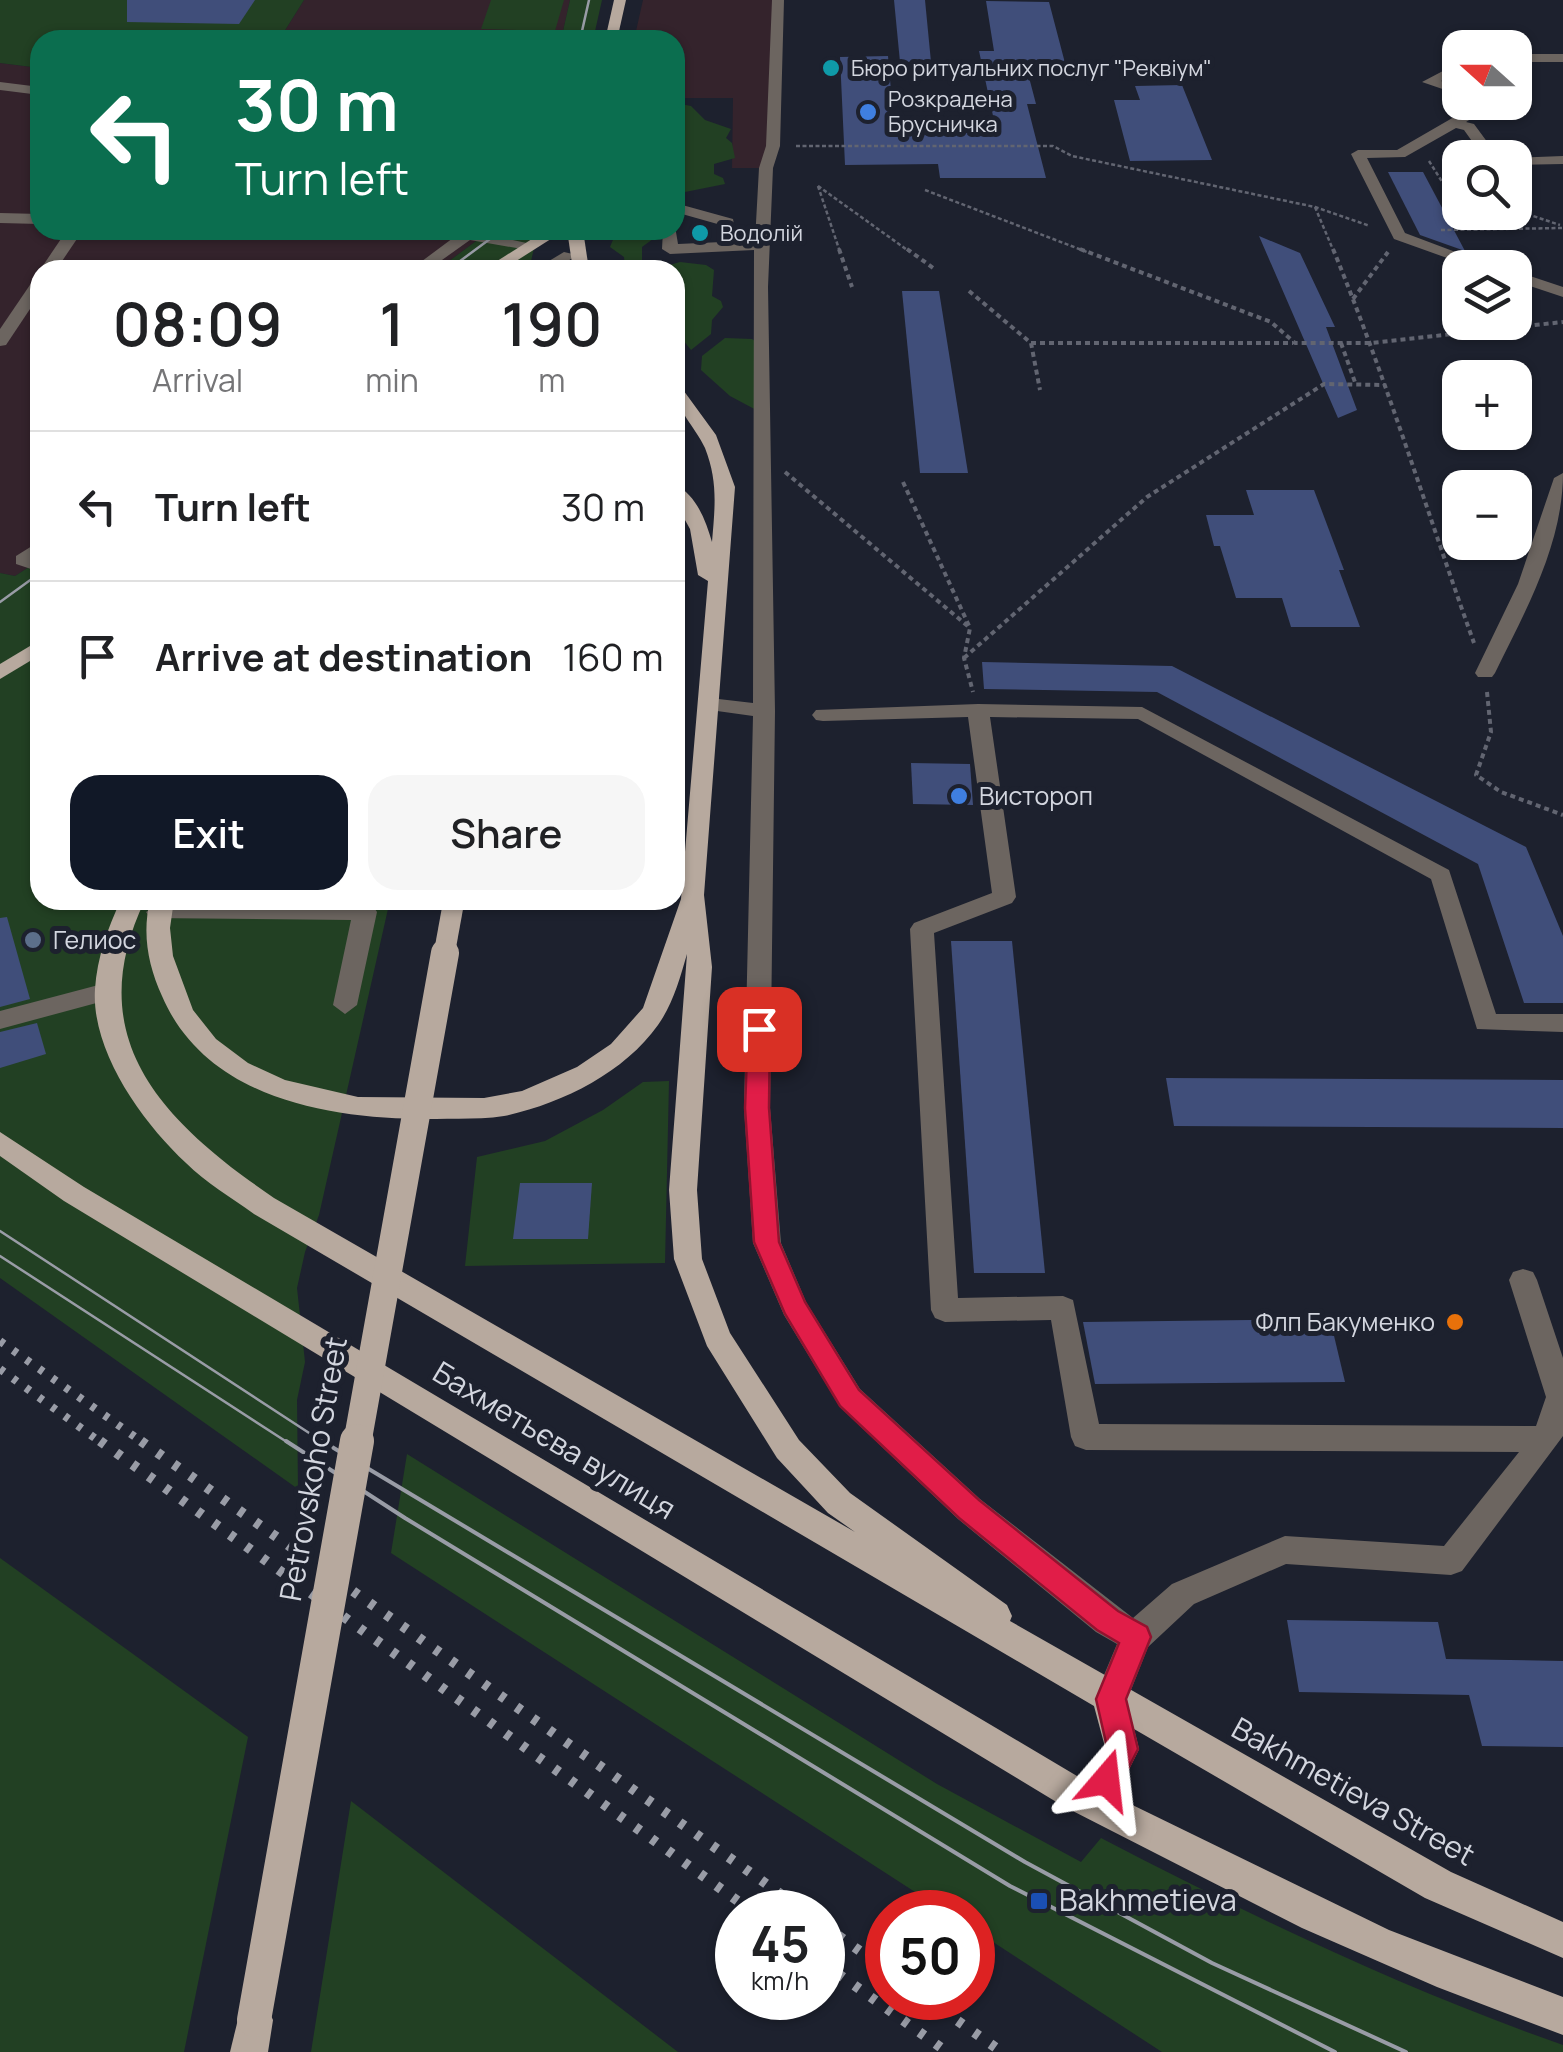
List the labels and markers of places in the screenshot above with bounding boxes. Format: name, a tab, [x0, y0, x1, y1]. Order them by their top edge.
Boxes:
place label: Бюро ритуальних послуг "Реквіум"	[851, 53, 1212, 83]
marker: Бюро ритуальних послуг "Реквіум"	[820, 57, 842, 79]
place label: Розкрадена Брусничка	[888, 84, 1013, 139]
marker: Розкрадена Брусничка	[857, 101, 879, 123]
place label: Водолій	[720, 218, 803, 248]
marker: Водолій	[689, 222, 711, 244]
place label: Вистороп	[979, 778, 1093, 813]
marker: Вистороп	[948, 785, 970, 807]
place label: Гелиос	[53, 922, 137, 957]
marker: Гелиос	[22, 929, 44, 951]
pin	[717, 987, 802, 1072]
place label: Флп Бакуменко	[1255, 1304, 1435, 1339]
marker: Флп Бакуменко	[1444, 1311, 1466, 1333]
place label: Bakhmetieva	[1059, 1879, 1237, 1920]
marker: Bakhmetieva	[1028, 1890, 1050, 1912]

